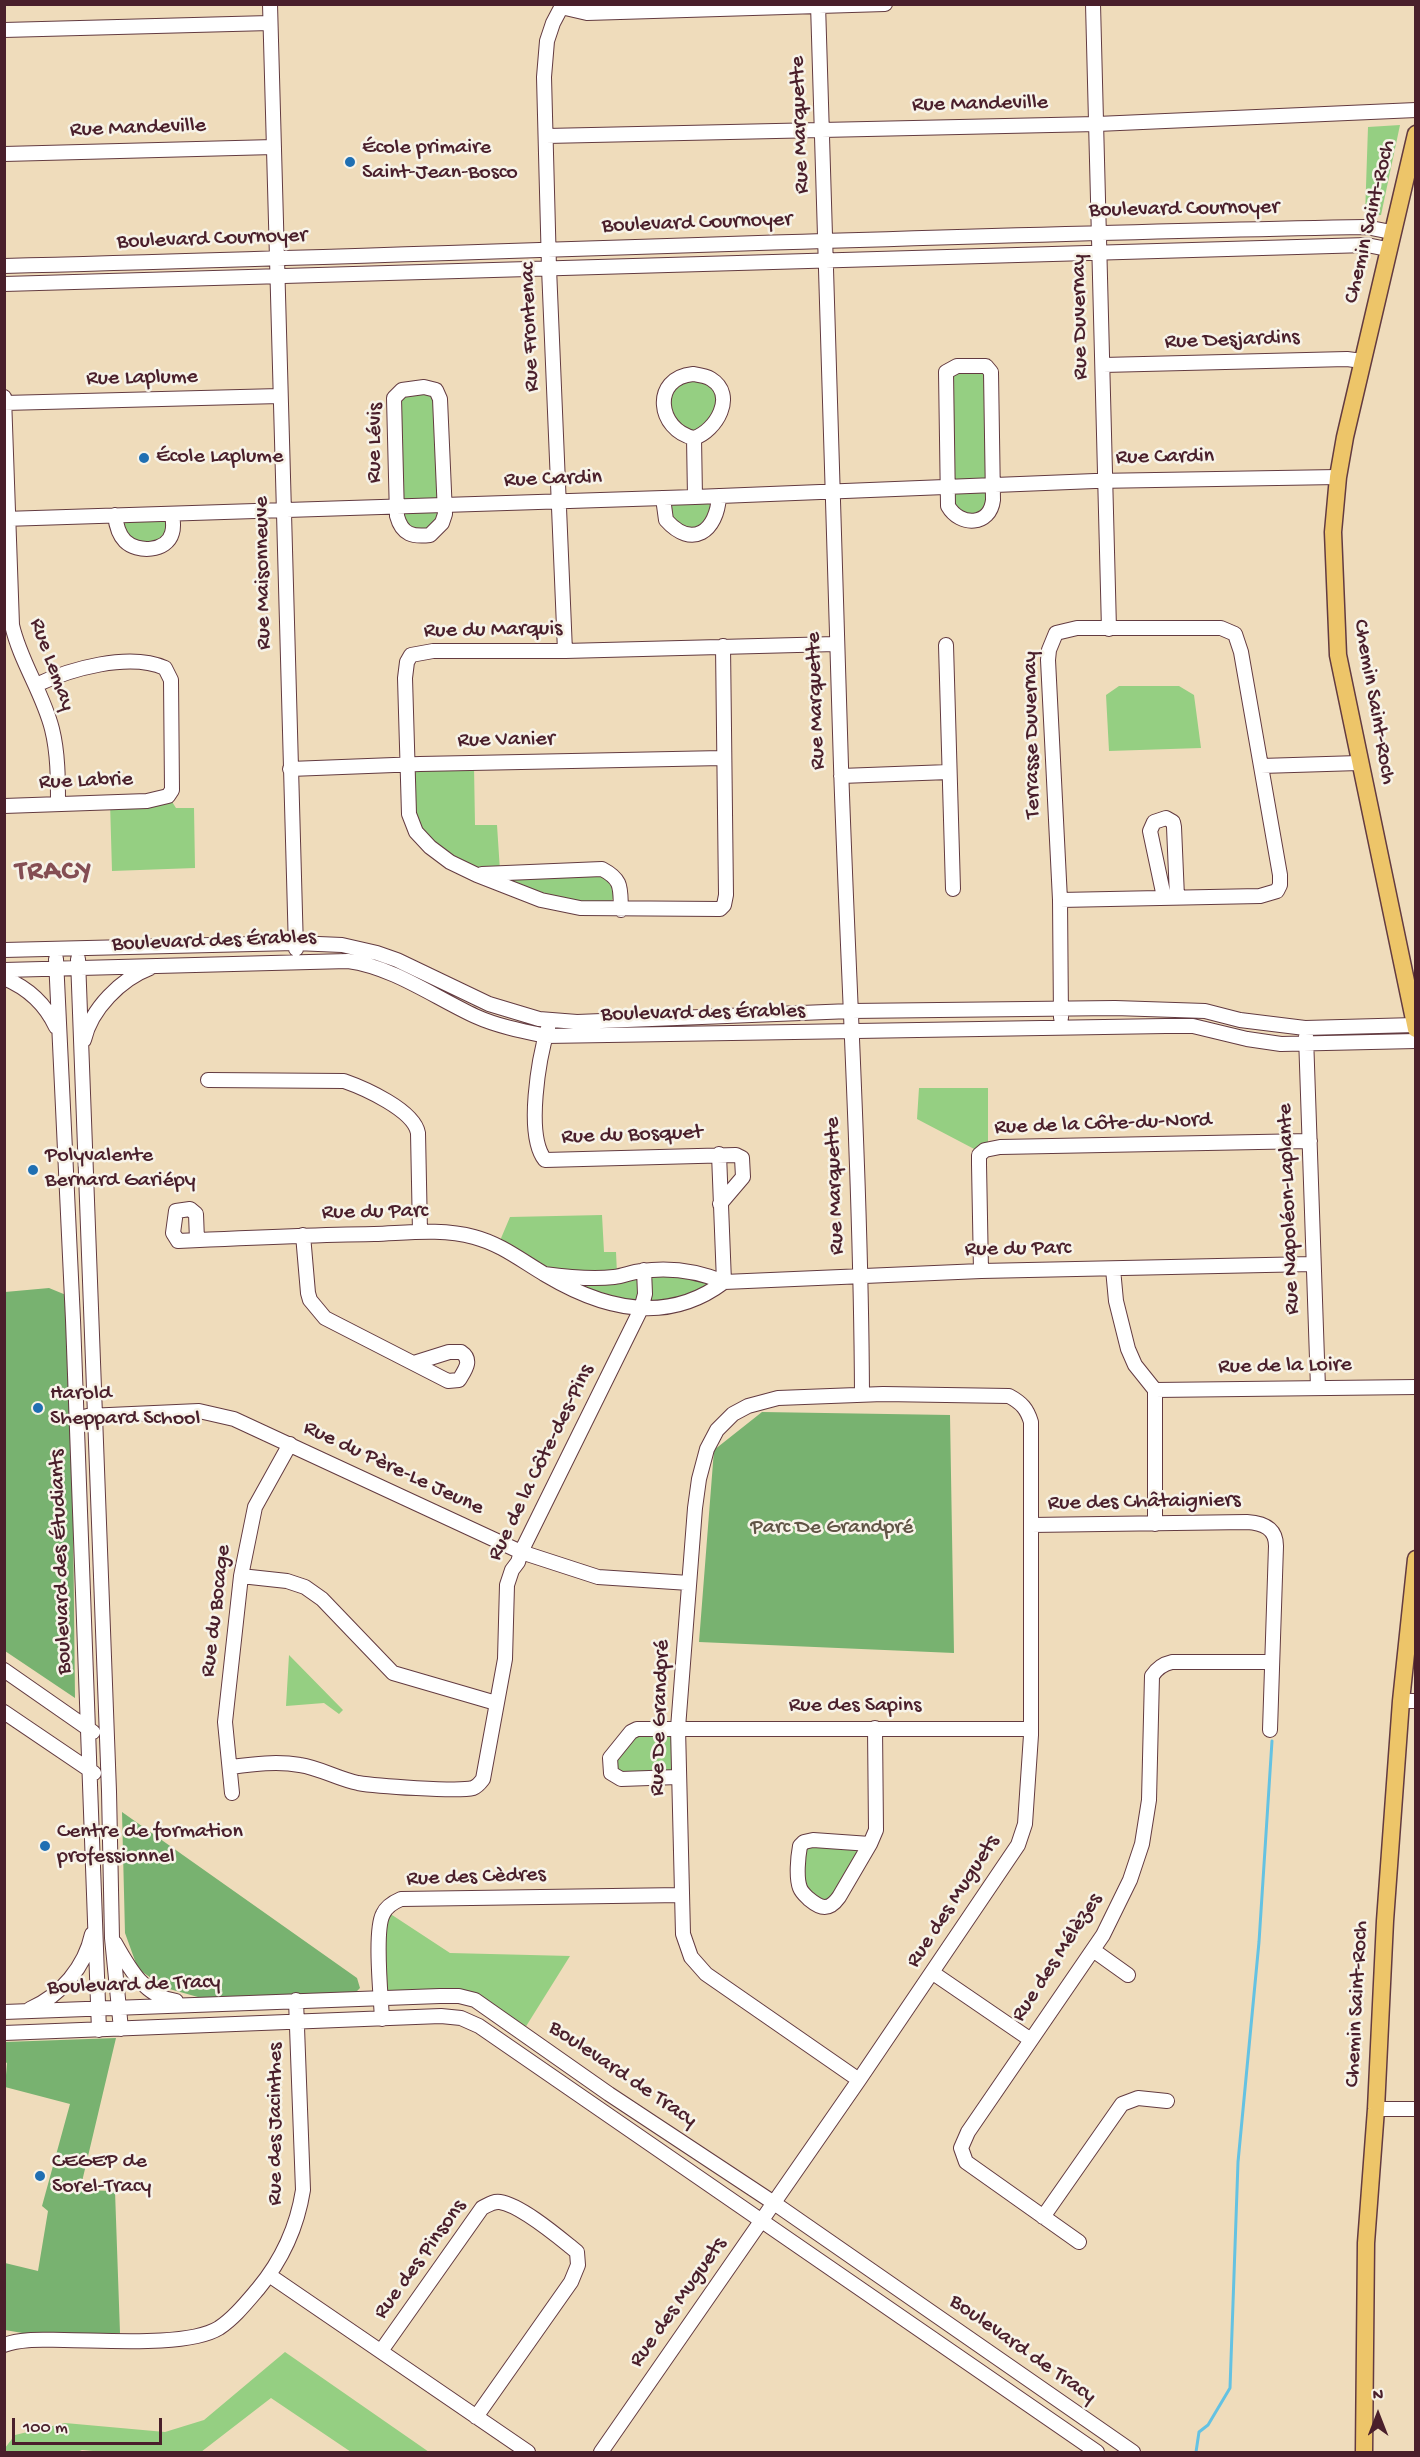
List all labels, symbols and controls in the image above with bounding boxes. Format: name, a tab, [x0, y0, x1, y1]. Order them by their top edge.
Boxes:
street label: Rue Marquette	[785, 56, 817, 194]
street label: Rue Mandeville	[912, 91, 1048, 119]
street label: Rue Mandeville	[70, 113, 206, 145]
place label: École primaire Saint-Jean-Bosco	[362, 136, 518, 188]
street label: Chemin Saint-Roch	[1339, 138, 1403, 306]
marker: École primaire Saint-Jean-Bosco	[343, 155, 357, 169]
street label: Boulevard Cournoyer	[1089, 195, 1279, 225]
street label: Boulevard Cournoyer	[601, 207, 793, 241]
street label: Boulevard Cournoyer	[116, 223, 308, 257]
street label: Rue Duvernay	[1067, 254, 1095, 380]
street label: Rue Frontenac	[516, 262, 546, 392]
street label: Rue Desjardins	[1164, 325, 1300, 357]
street label: Rue Laplume	[86, 365, 198, 393]
street label: Rue Lévis	[362, 403, 390, 483]
street label: Rue Cardin	[1116, 444, 1214, 472]
place label: École Laplume	[156, 445, 283, 471]
marker: École Laplume	[137, 451, 151, 465]
street label: Rue Cardin	[503, 465, 603, 495]
street label: Rue Maisonneuve	[249, 496, 279, 650]
street label: Rue Lemay	[22, 615, 80, 715]
street label: Rue du Marquis	[424, 617, 562, 645]
street label: Chemin Saint-Roch	[1346, 618, 1400, 786]
street label: Rue Marquette	[801, 632, 833, 770]
street label: Terrasse Duvernay	[1018, 651, 1048, 819]
street label: Rue Vanier	[457, 727, 555, 755]
street label: Rue Labrie	[38, 767, 134, 797]
district label: TRACY	[15, 857, 93, 891]
street label: Boulevard des Érables	[112, 925, 316, 959]
street label: Boulevard des Érables	[601, 999, 805, 1029]
street label: Rue Napoléon-Laplante	[1273, 1103, 1307, 1315]
street label: Rue de la Côte-du-Nord	[994, 1108, 1212, 1142]
street label: Rue Marquette	[820, 1117, 852, 1255]
street label: Rue du Bosquet	[561, 1120, 703, 1152]
place label: Polyvalente Bernard Gariépy	[45, 1144, 196, 1196]
marker: Polyvalente Bernard Gariépy	[26, 1163, 40, 1177]
street label: Rue du Parc	[322, 1199, 428, 1227]
street label: Rue du Parc	[965, 1236, 1071, 1264]
street label: Rue de la Loire	[1218, 1353, 1352, 1381]
street label: Rue de la Côte-des-Pins	[483, 1360, 601, 1566]
place label: Harold Sheppard School	[50, 1382, 200, 1434]
marker: Harold Sheppard School	[31, 1401, 45, 1415]
street label: Rue du Père-Le Jeune	[299, 1416, 487, 1522]
street label: Boulevard des Étudiants	[45, 1449, 79, 1675]
street label: Rue des Châtaigniers	[1047, 1488, 1241, 1518]
park label: Parc De Grandpré	[751, 1516, 913, 1542]
street label: Rue du Bocage	[196, 1543, 238, 1679]
street label: Rue De Grandpré	[645, 1639, 677, 1797]
street label: Rue des Sapins	[789, 1694, 921, 1720]
place label: Centre de formation professionnel	[57, 1820, 243, 1872]
street label: Rue des Muguets	[901, 1831, 1007, 1973]
marker: Centre de formation professionnel	[38, 1839, 52, 1853]
street label: Rue des Cèdres	[406, 1862, 546, 1894]
street label: Rue des Mélèzes	[1007, 1889, 1109, 2027]
street label: Chemin Saint-Roch	[1340, 1920, 1376, 2088]
street label: Boulevard de Tracy	[47, 1970, 221, 2002]
street label: Boulevard de Tracy	[543, 2016, 701, 2134]
street label: Rue des Jacinthes	[264, 2043, 290, 2205]
place label: CEGEP de Sorel-Tracy	[52, 2150, 151, 2202]
marker: CEGEP de Sorel-Tracy	[33, 2169, 47, 2183]
street label: Rue des Pinsons	[369, 2195, 473, 2325]
street label: Rue des Muguets	[624, 2233, 734, 2373]
street label: Boulevard de Tracy	[943, 2290, 1101, 2410]
north arrow	[1348, 2385, 1408, 2445]
text: N	[1373, 2387, 1383, 2406]
scale bar	[15, 2406, 165, 2444]
text: 100 m	[23, 2418, 68, 2439]

